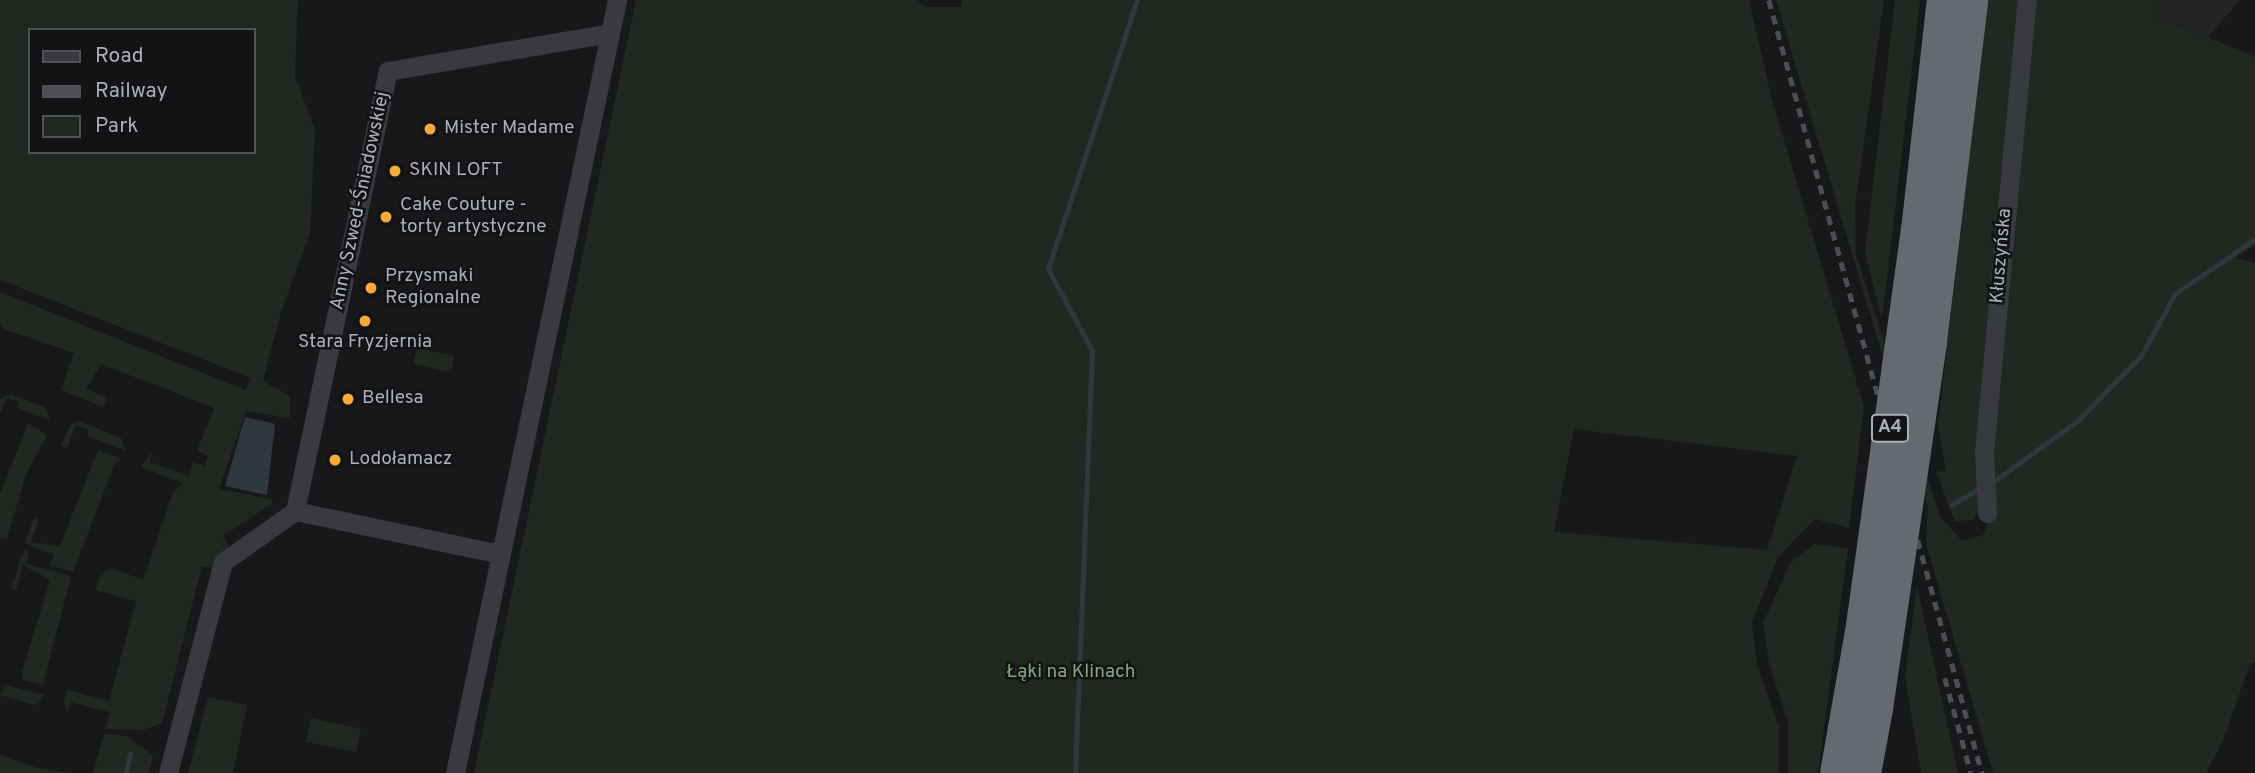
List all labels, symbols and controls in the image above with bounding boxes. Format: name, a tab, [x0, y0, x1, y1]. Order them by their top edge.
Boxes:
legend	[28, 28, 256, 154]
text: Road	[95, 43, 144, 70]
text: Railway	[95, 78, 168, 105]
street label: Anny Szwed-Śniadowskiej	[327, 90, 395, 312]
text: Park	[95, 113, 138, 140]
place label: Mister Madame	[444, 118, 575, 140]
marker: Mister Madame	[422, 121, 438, 137]
place label: SKIN LOFT	[409, 160, 503, 182]
marker: SKIN LOFT	[387, 163, 403, 179]
place label: Cake Couture - torty artystyczne	[400, 195, 547, 239]
street label: Kłuszyńska	[1986, 207, 2018, 305]
marker: Cake Couture - torty artystyczne	[378, 209, 394, 225]
place label: Przysmaki Regionalne	[385, 266, 481, 310]
marker: Przysmaki Regionalne	[363, 280, 379, 296]
marker: Stara Fryzjernia	[357, 313, 373, 329]
place label: Stara Fryzjernia	[298, 332, 432, 354]
place label: Bellesa	[362, 388, 424, 410]
marker: Bellesa	[340, 391, 356, 407]
road number: A4	[1871, 414, 1909, 442]
place label: Lodołamacz	[349, 449, 452, 471]
marker: Lodołamacz	[327, 452, 343, 468]
park label: Łąki na Klinach	[1007, 662, 1135, 684]

